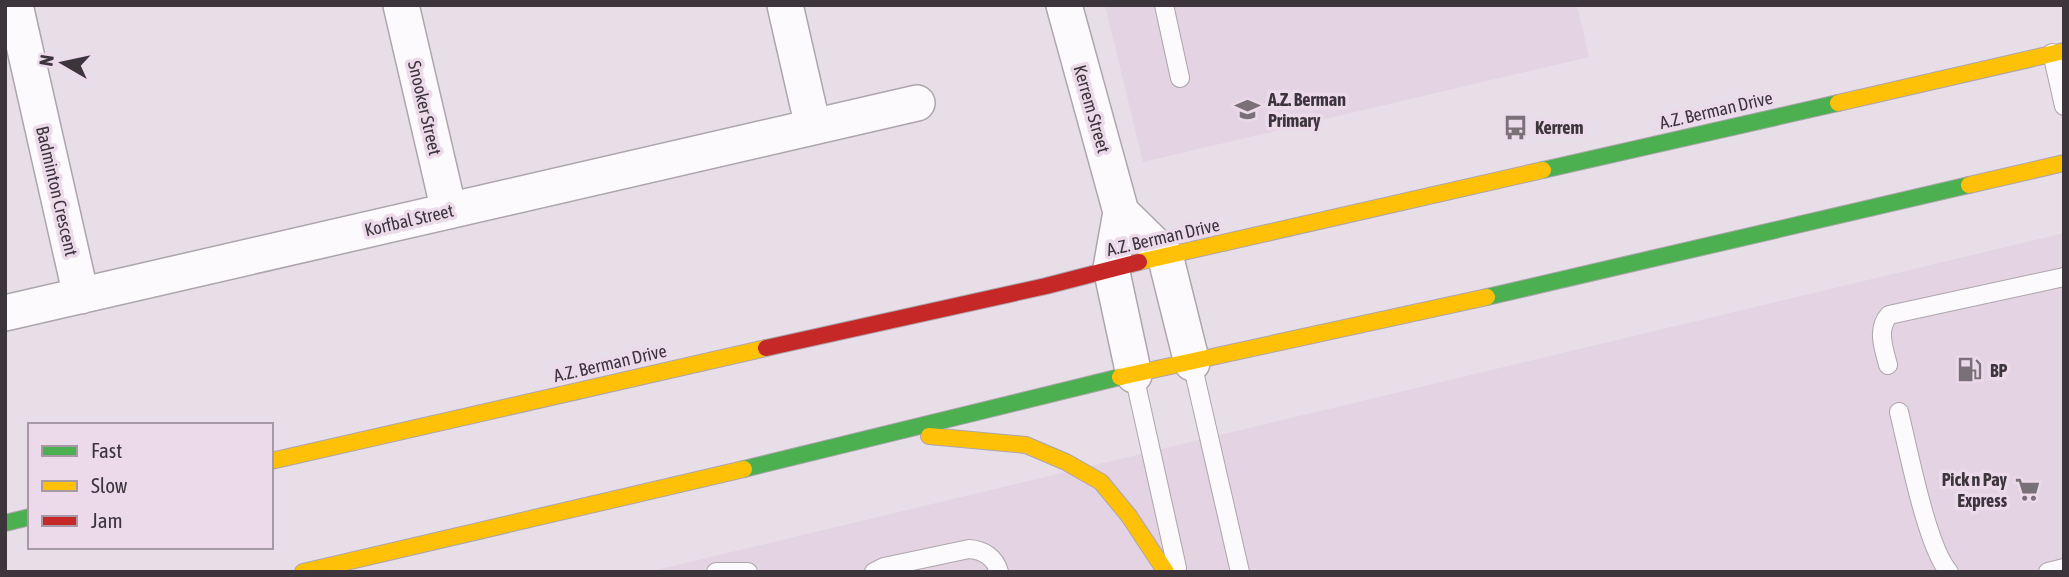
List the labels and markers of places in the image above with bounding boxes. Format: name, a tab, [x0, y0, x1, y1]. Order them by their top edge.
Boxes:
place label: A.Z. Berman Primary	[1267, 89, 1346, 131]
school or university icon: A.Z. Berman Primary	[1234, 95, 1262, 123]
bus stop icon: Kerrem	[1501, 113, 1529, 141]
place label: Kerrem	[1535, 117, 1583, 138]
fuel station icon: BP	[1956, 356, 1984, 384]
place label: BP	[1990, 360, 2008, 381]
place label: Pick n Pay Express	[1942, 469, 2008, 511]
supermarket icon: Pick n Pay Express	[2013, 475, 2041, 503]

